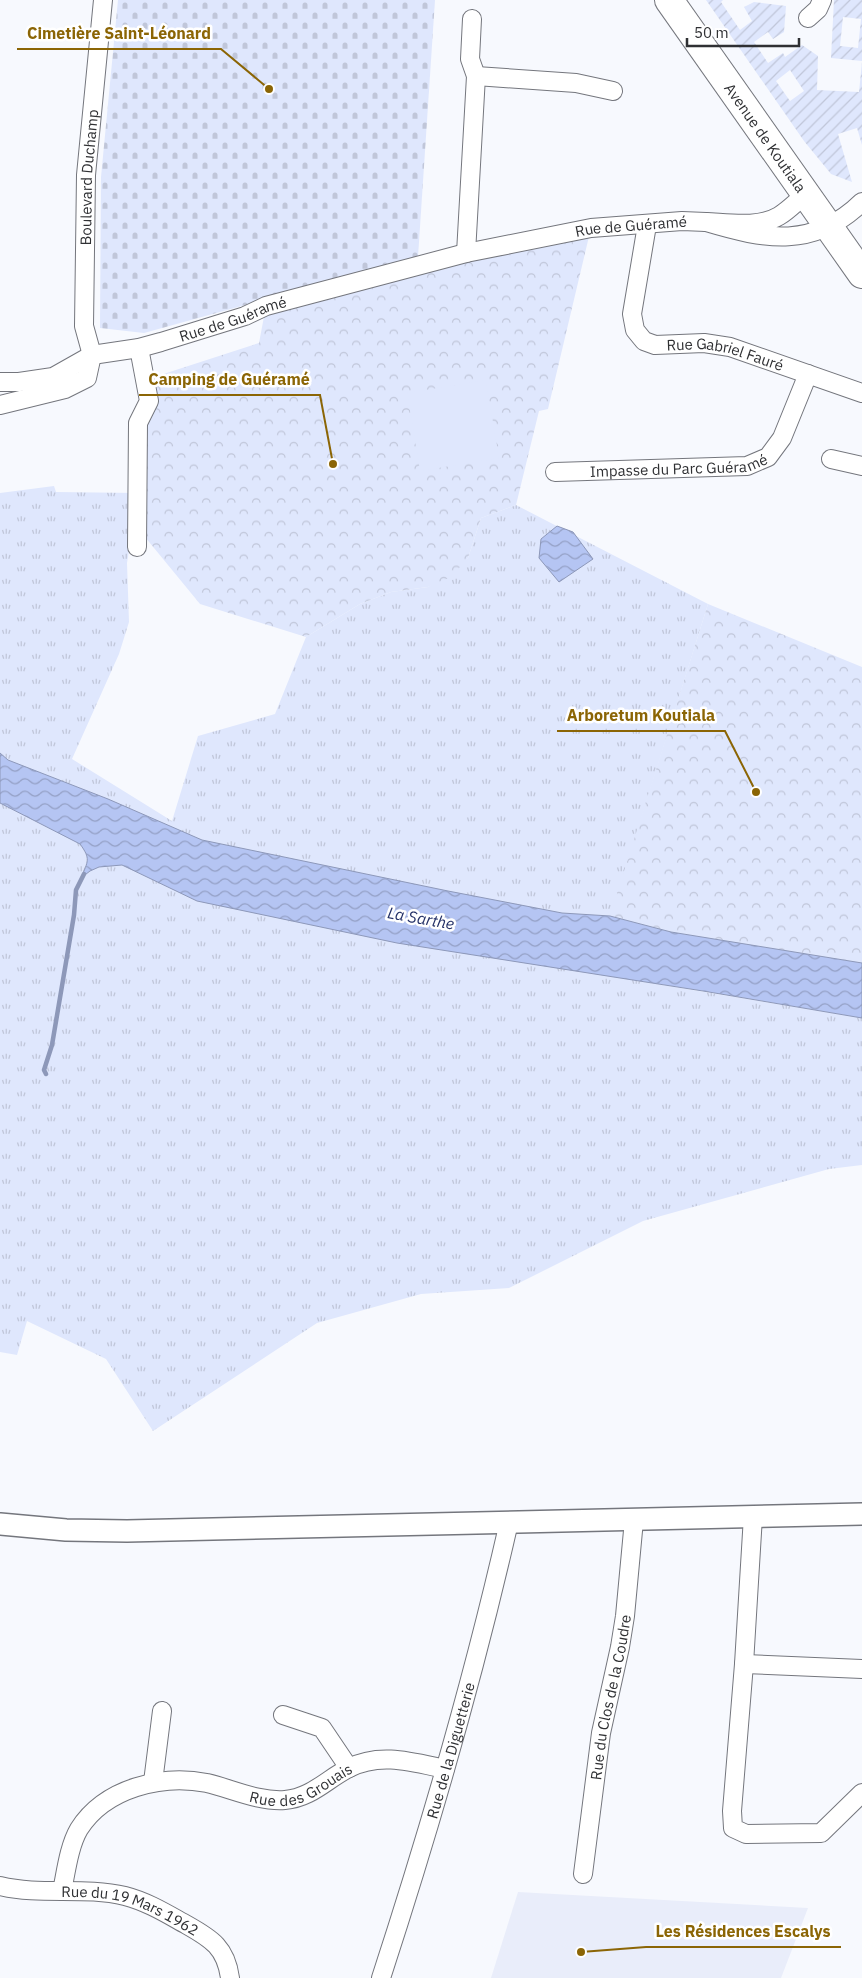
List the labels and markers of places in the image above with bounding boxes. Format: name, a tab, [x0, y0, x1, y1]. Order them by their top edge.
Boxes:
callout: Cimetière Saint-Léonard	[17, 18, 221, 49]
callout: Camping de Guéramé	[139, 364, 320, 395]
callout: Arboretum Koutiala	[557, 700, 725, 731]
callout: Les Résidences Escalys	[646, 1916, 841, 1947]

